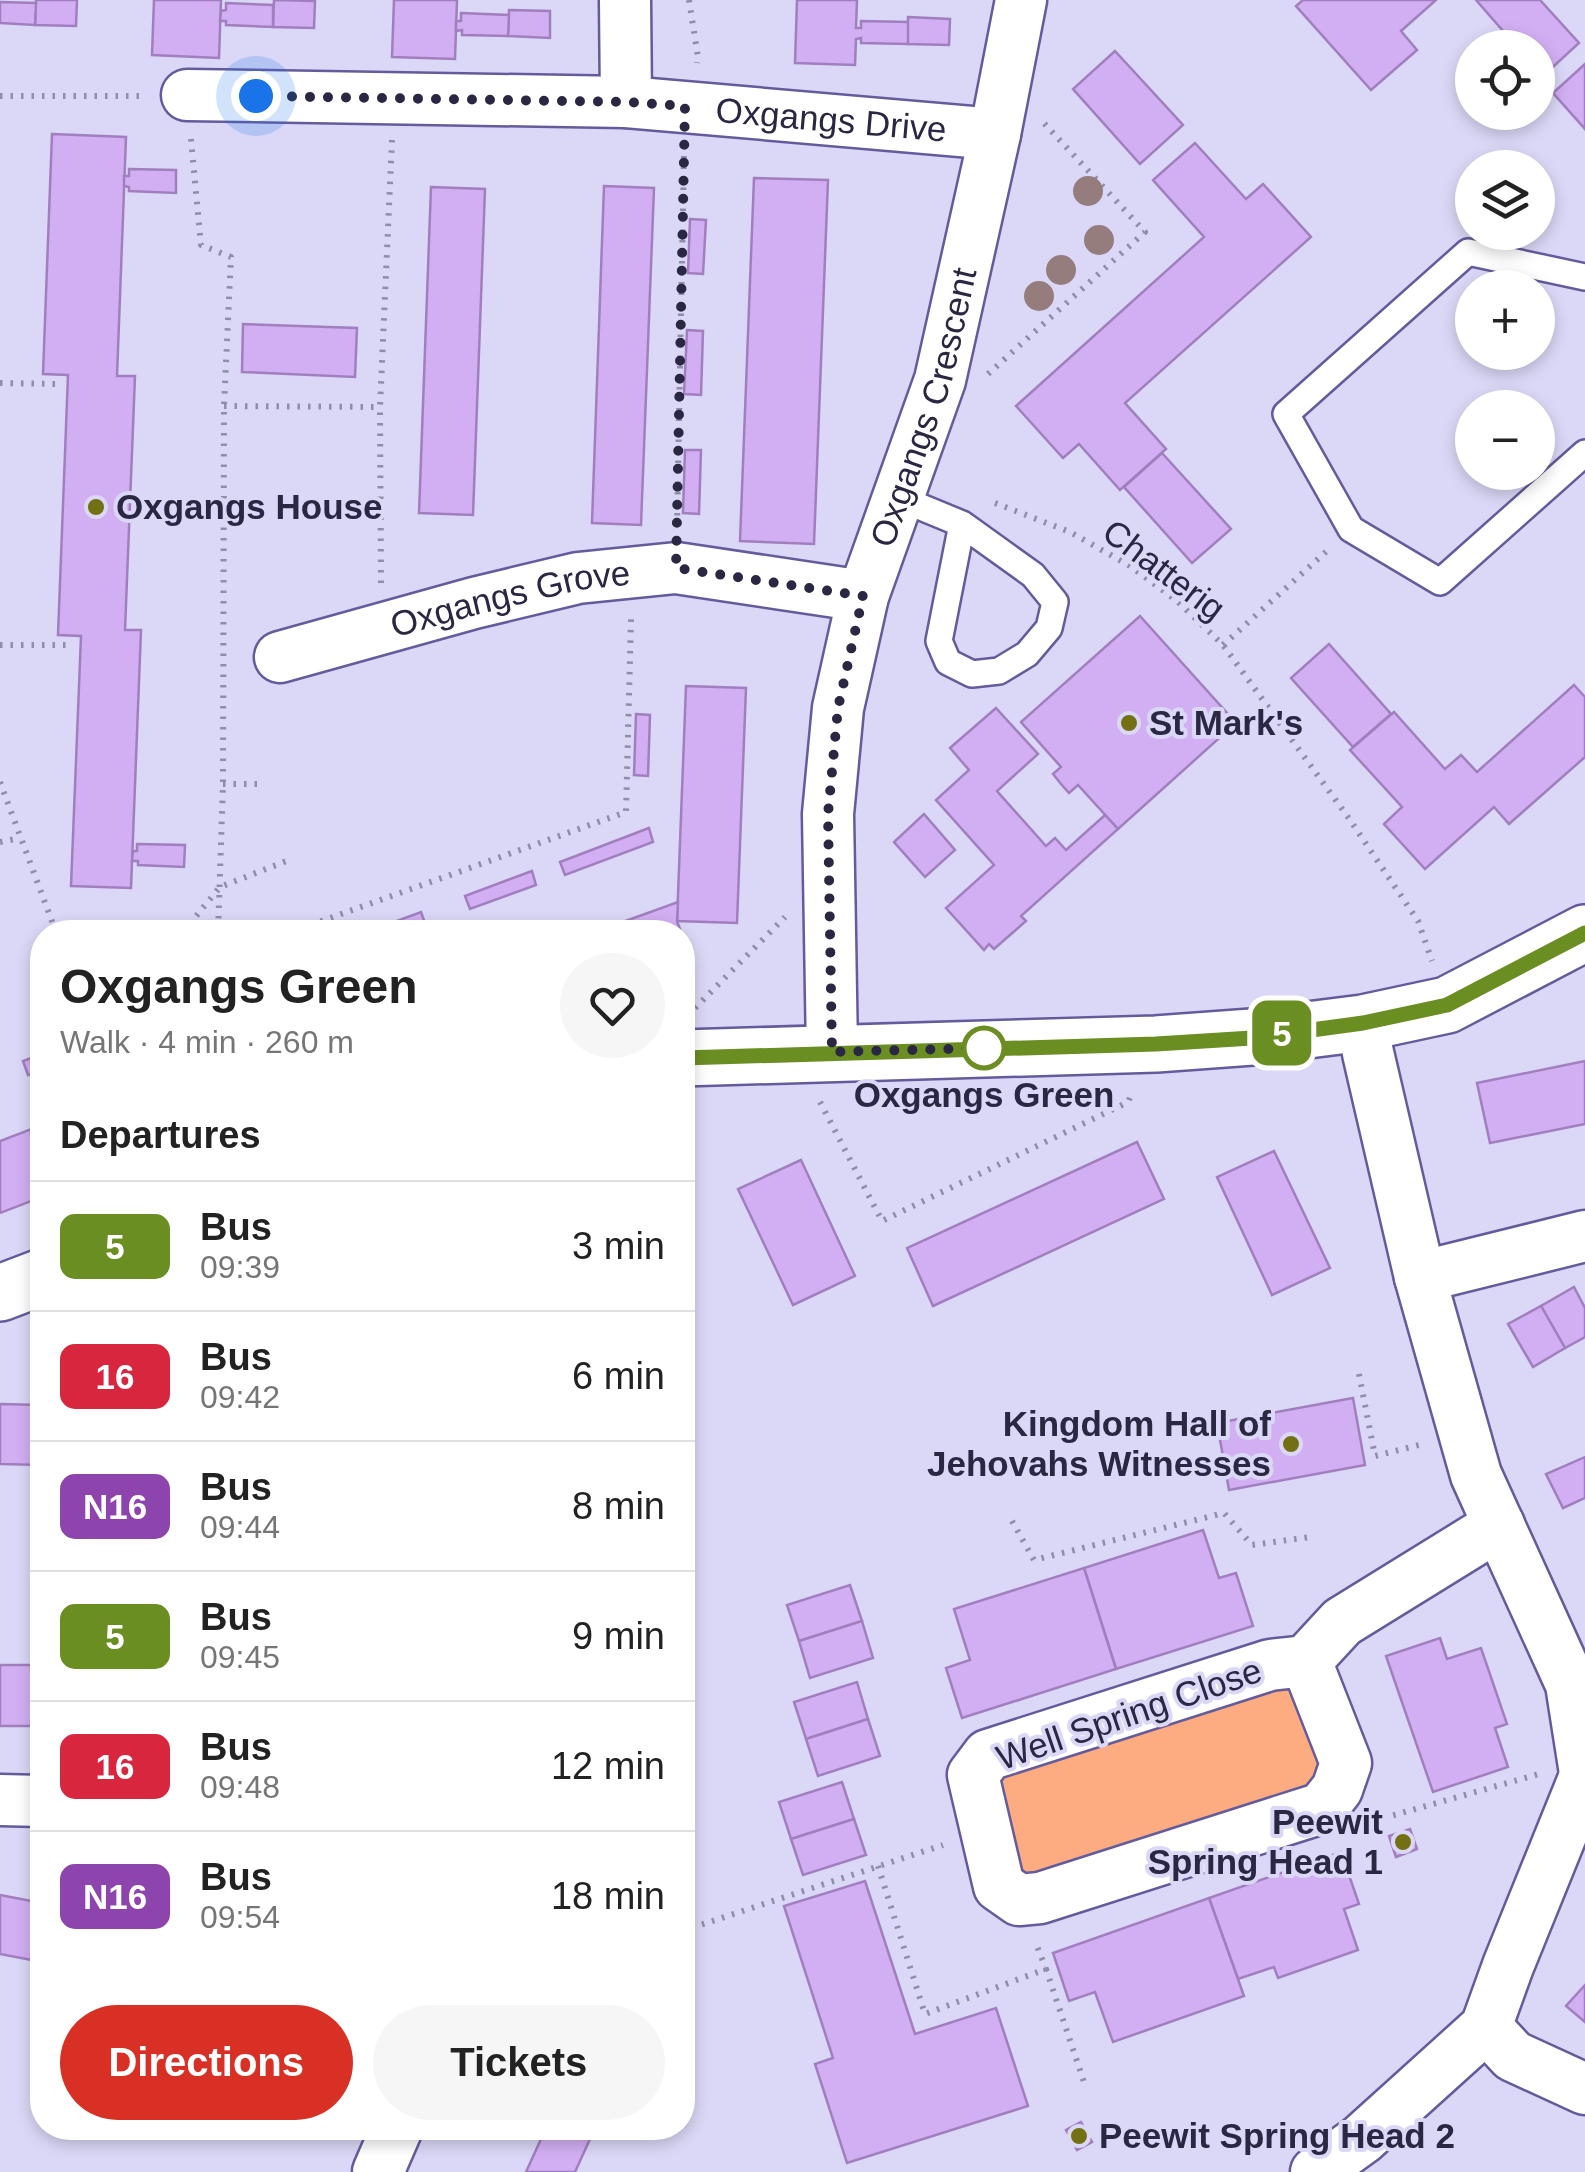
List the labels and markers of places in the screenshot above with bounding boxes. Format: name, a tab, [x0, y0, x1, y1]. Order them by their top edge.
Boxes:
place label: Oxgangs House	[116, 487, 382, 526]
marker: Oxgangs House	[85, 496, 107, 518]
place label: St Mark's	[1149, 703, 1303, 742]
marker: St Mark's	[1118, 712, 1140, 734]
marker: Oxgangs Green	[963, 1027, 1005, 1069]
place label: Oxgangs Green	[854, 1075, 1114, 1114]
place label: Kingdom Hall of Jehovahs Witnesses	[927, 1404, 1271, 1483]
marker: Kingdom Hall of Jehovahs Witnesses	[1280, 1433, 1302, 1455]
place label: Peewit Spring Head 1	[1148, 1802, 1383, 1881]
marker: Peewit Spring Head 1	[1392, 1831, 1414, 1853]
place label: Peewit Spring Head 2	[1099, 2116, 1455, 2155]
marker: Peewit Spring Head 2	[1068, 2125, 1090, 2147]

